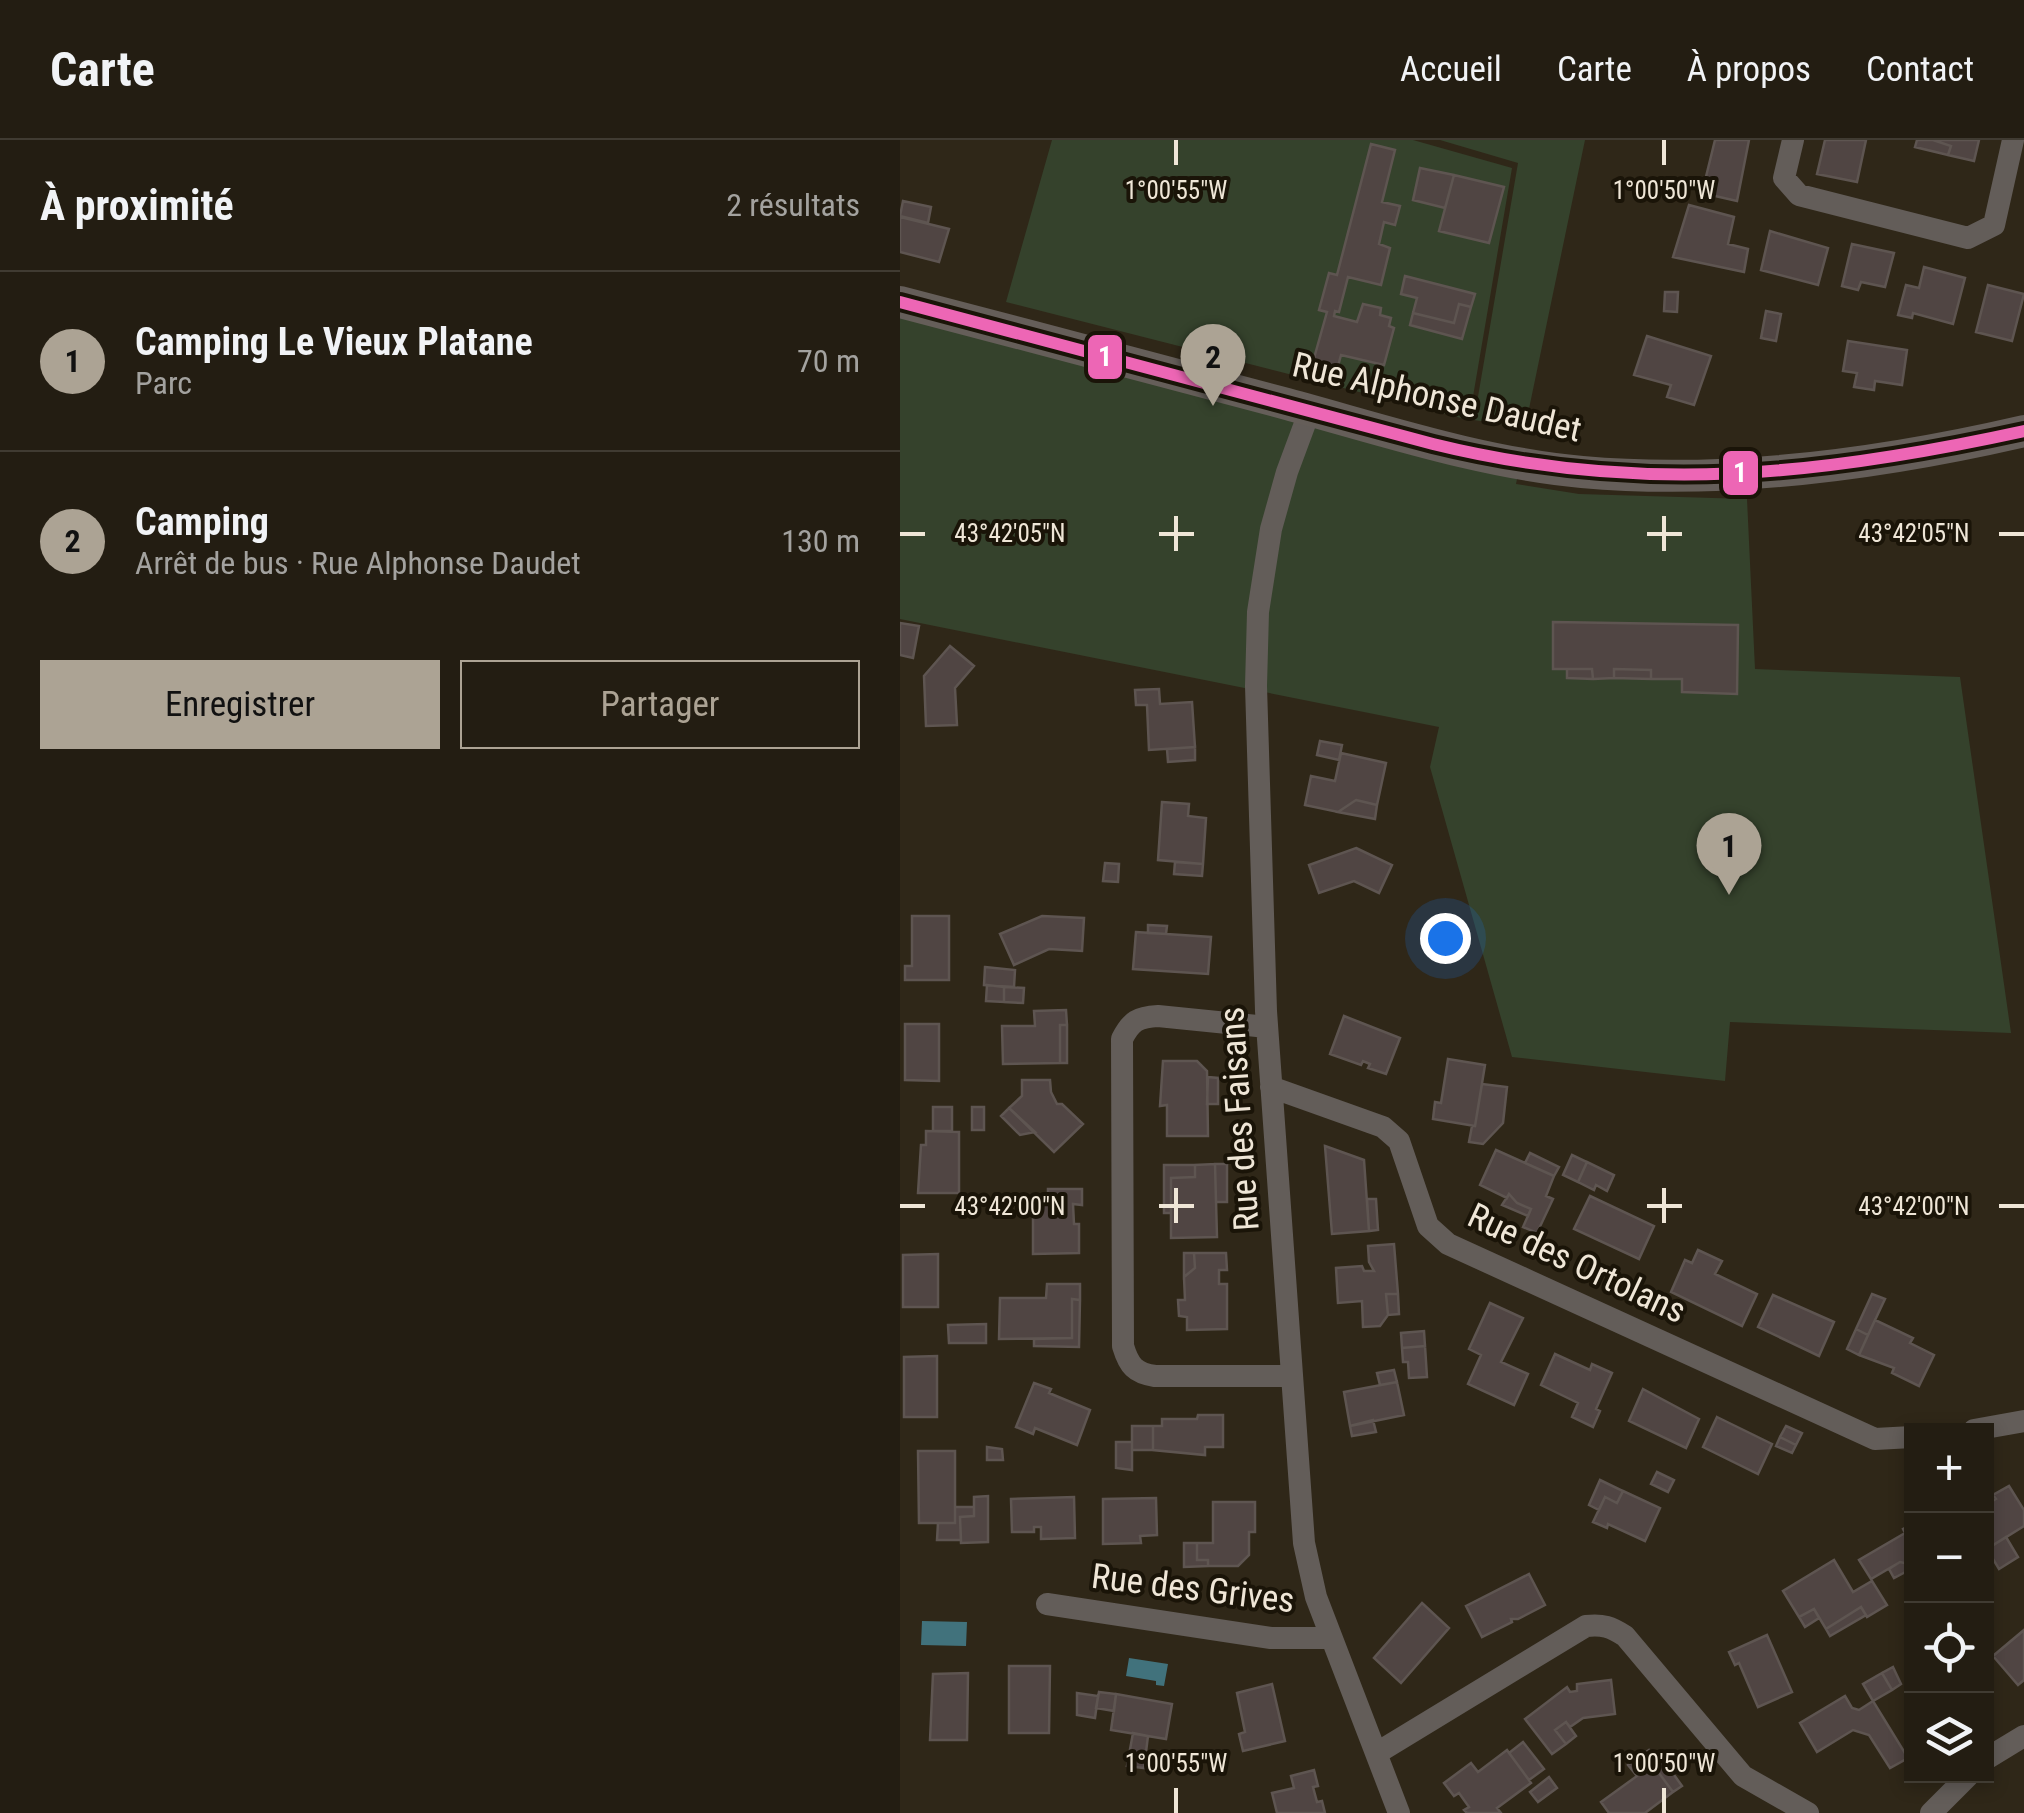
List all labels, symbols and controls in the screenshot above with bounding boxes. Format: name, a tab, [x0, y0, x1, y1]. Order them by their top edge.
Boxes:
text: Carte	[50, 41, 155, 98]
text: Accueil	[1400, 49, 1502, 90]
text: Carte	[1557, 49, 1632, 90]
text: À propos	[1687, 49, 1811, 90]
text: Contact	[1866, 49, 1974, 90]
text: 1°00'55"W	[1125, 176, 1227, 205]
text: 1°00'50"W	[1613, 176, 1715, 205]
text: À proximité	[40, 181, 233, 230]
text: 2 résultats	[726, 186, 860, 224]
text: Camping Le Vieux Platane	[135, 320, 533, 364]
pin: 2	[1180, 324, 1246, 406]
line badge: 1	[1086, 333, 1124, 381]
text: 1	[1098, 340, 1112, 373]
text: 1	[64, 342, 81, 380]
text: 70 m	[797, 342, 860, 380]
street label: Rue Alphonse Daudet	[1289, 344, 1585, 451]
text: Parc	[135, 364, 192, 402]
line badge: 1	[1721, 449, 1760, 497]
text: 1	[1733, 456, 1747, 489]
text: Camping	[135, 500, 269, 544]
text: 43°42'05"N	[954, 519, 1066, 548]
text: 43°42'05"N	[1858, 519, 1970, 548]
text: 2	[64, 522, 81, 560]
text: 130 m	[781, 522, 860, 560]
text: Arrêt de bus · Rue Alphonse Daudet	[135, 544, 581, 582]
button: Enregistrer	[40, 660, 440, 749]
button: Partager	[460, 660, 860, 749]
pin: 1	[1696, 812, 1762, 895]
your location	[1420, 913, 1471, 964]
street label: Rue des Faisans	[1211, 1006, 1268, 1232]
text: 43°42'00"N	[954, 1192, 1066, 1221]
text: 43°42'00"N	[1858, 1192, 1970, 1221]
street label: Rue des Ortolans	[1461, 1195, 1692, 1332]
map controls	[1904, 1423, 1994, 1783]
button: +	[1904, 1423, 1994, 1513]
button: −	[1904, 1513, 1994, 1603]
street label: Rue des Grives	[1089, 1556, 1297, 1621]
button: locate	[1904, 1603, 1994, 1693]
button: layers	[1904, 1693, 1994, 1783]
text: 1°00'55"W	[1125, 1749, 1227, 1778]
text: 1°00'50"W	[1613, 1749, 1715, 1778]

